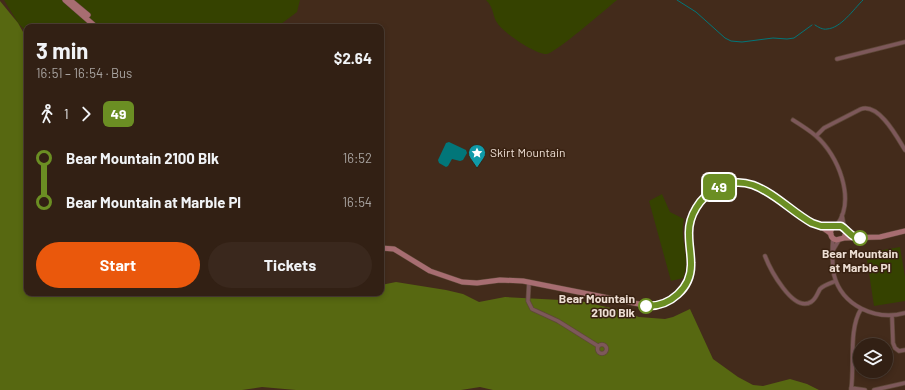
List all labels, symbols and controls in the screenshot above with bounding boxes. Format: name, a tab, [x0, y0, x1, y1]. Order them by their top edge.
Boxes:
text: 3 min	[36, 37, 88, 63]
text: $2.64	[334, 49, 372, 67]
text: 16:51 – 16:54 · Bus	[36, 65, 132, 81]
icon: walk	[36, 103, 58, 125]
icon: forward	[75, 103, 97, 125]
text: 49	[111, 105, 126, 122]
text: 1	[64, 106, 69, 122]
place icon: Skirt Mountain	[467, 143, 487, 168]
place label: Skirt Mountain	[490, 145, 565, 159]
text: Bear Mountain 2100 Blk	[66, 149, 219, 167]
text: 16:52	[343, 150, 372, 166]
line badge: 49	[701, 174, 737, 200]
text: 49	[711, 178, 727, 195]
text: Bear Mountain at Marble Pl	[66, 193, 241, 211]
text: 16:54	[343, 194, 372, 210]
marker: Bear Mountain at Marble Pl	[852, 230, 868, 246]
button: Start	[36, 242, 200, 288]
button: Tickets	[208, 242, 372, 288]
place label: Bear Mountain at Marble Pl	[822, 246, 898, 274]
place label: Bear Mountain 2100 Blk	[559, 291, 636, 319]
marker: Bear Mountain 2100 Blk	[638, 298, 654, 314]
map controls	[853, 338, 893, 378]
button: layers	[853, 338, 893, 378]

